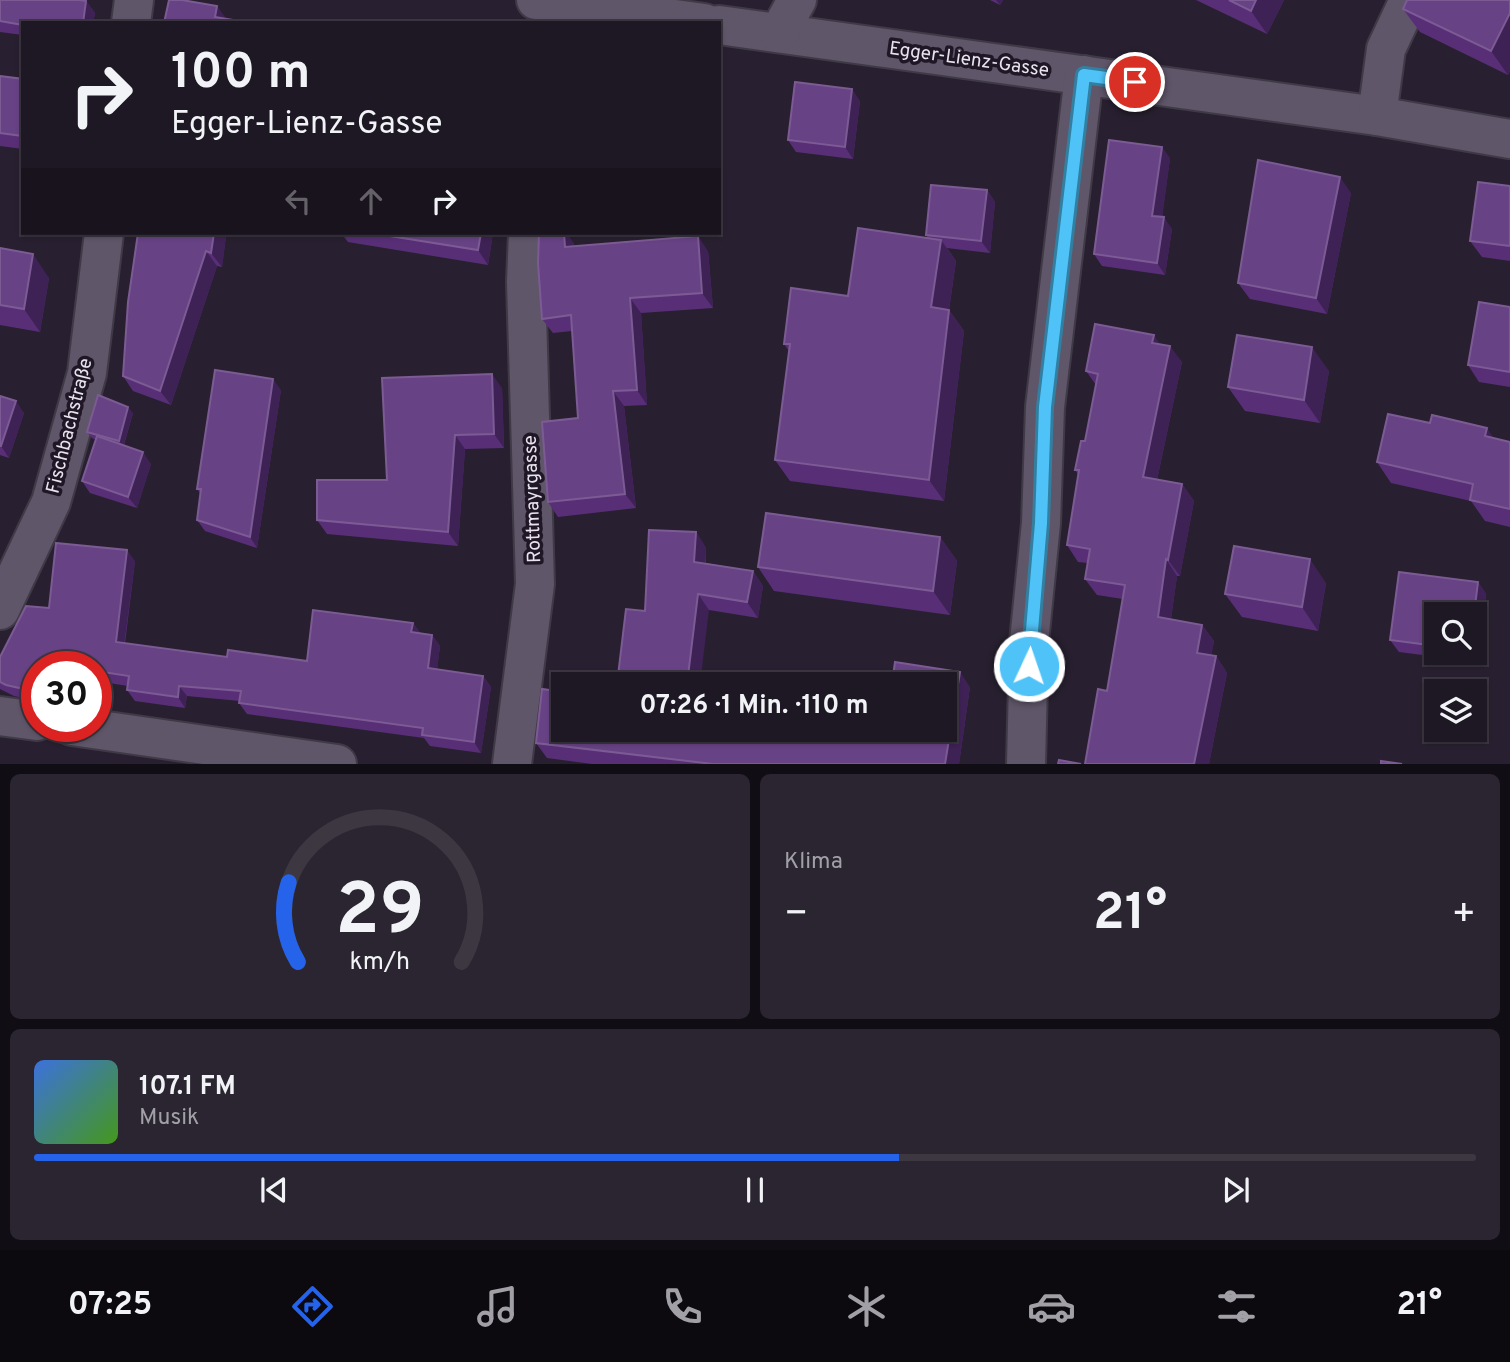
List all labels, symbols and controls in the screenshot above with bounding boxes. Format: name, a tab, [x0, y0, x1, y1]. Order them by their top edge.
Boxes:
street label: Egger-Lienz-Gasse	[888, 37, 1050, 83]
text: 100 m	[171, 44, 310, 106]
icon: right	[56, 49, 147, 140]
pin	[1105, 52, 1165, 112]
icon: arrive	[1116, 63, 1154, 101]
text: Egger-Lienz-Gasse	[171, 105, 442, 145]
icon: left	[279, 182, 317, 220]
icon: ahead	[352, 182, 390, 220]
icon: right	[425, 182, 463, 220]
street label: Fischbachstraße	[42, 356, 98, 496]
street label: Rottmayrgasse	[519, 435, 547, 563]
map controls	[1424, 602, 1487, 742]
button: search	[1424, 602, 1487, 665]
position arrow	[992, 629, 1066, 703]
speed limit sign: 30	[21, 651, 112, 742]
button: layers	[1424, 679, 1487, 742]
text: 07:26 · 1 Min. · 110 m	[639, 690, 869, 723]
text: Klima	[784, 848, 843, 877]
text: 29	[335, 869, 425, 961]
text: 21°	[1093, 882, 1167, 948]
text: −	[784, 891, 809, 940]
text: +	[1451, 891, 1476, 940]
text: km/h	[350, 947, 410, 979]
text: 107.1 FM	[139, 1071, 236, 1104]
text: Musik	[139, 1104, 199, 1133]
icon: previous	[255, 1171, 293, 1209]
icon: pause	[736, 1171, 774, 1209]
icon: next	[1217, 1171, 1255, 1209]
icon: directions	[288, 1282, 337, 1331]
icon: music	[473, 1282, 522, 1331]
icon: phone	[658, 1282, 707, 1331]
icon: climate	[842, 1282, 891, 1331]
icon: car	[1027, 1282, 1076, 1331]
icon: filters	[1212, 1282, 1261, 1331]
text: 07:25	[68, 1286, 152, 1326]
text: 21°	[1396, 1286, 1442, 1326]

